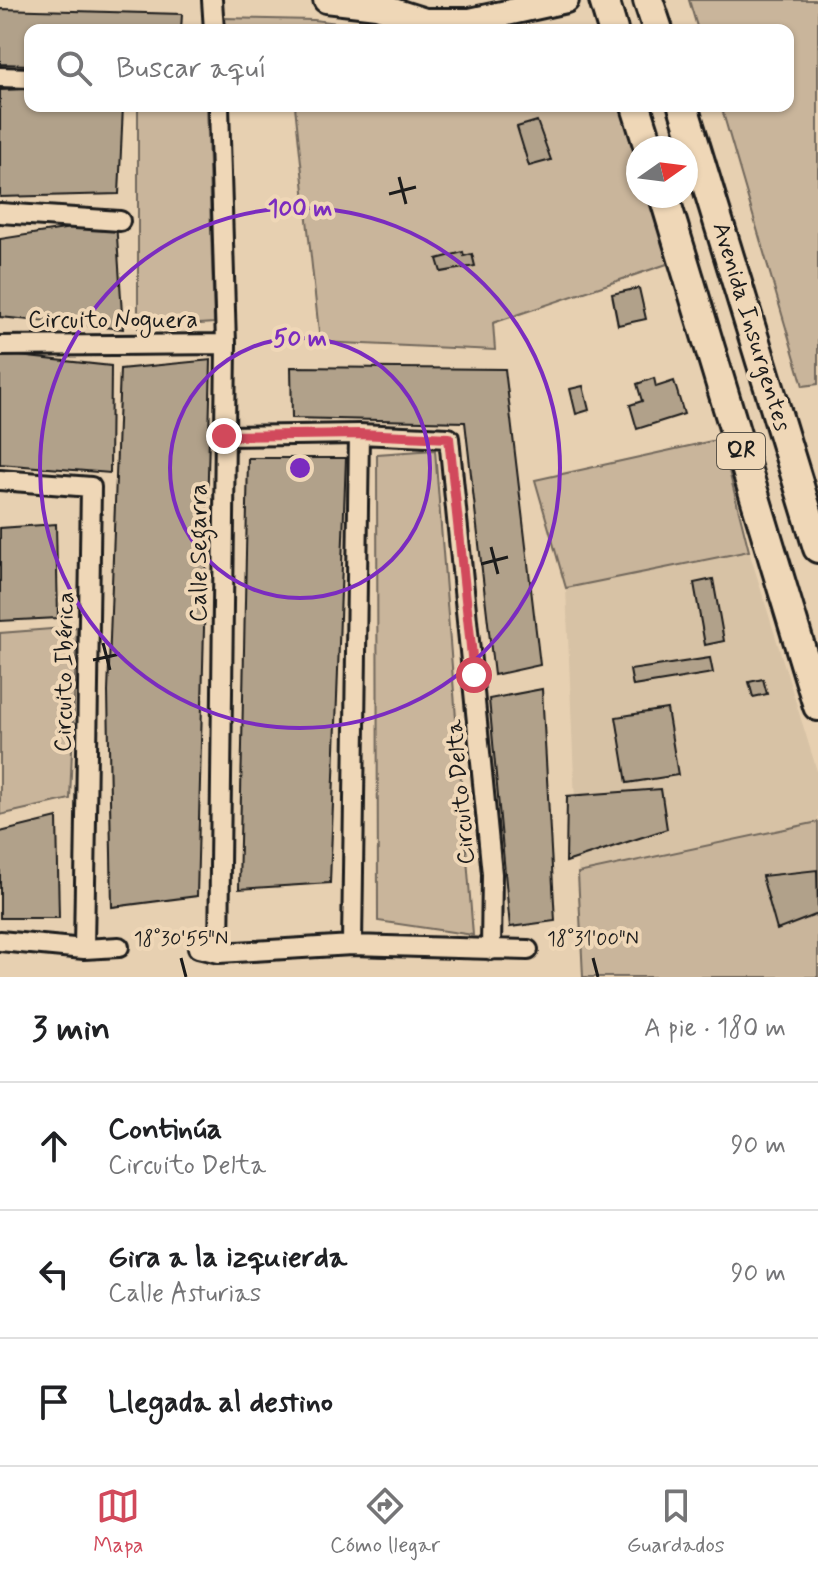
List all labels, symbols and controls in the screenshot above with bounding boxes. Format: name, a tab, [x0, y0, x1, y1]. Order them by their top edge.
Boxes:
search box	[24, 24, 794, 112]
icon: search	[52, 46, 96, 90]
text: Buscar aquí	[116, 49, 267, 88]
north arrow	[626, 136, 698, 208]
text: 100 m	[268, 194, 332, 225]
street label: Avenida Insurgentes	[704, 219, 798, 436]
street label: Circuito Noguera	[28, 305, 198, 338]
text: 50 m	[273, 324, 327, 355]
route end	[206, 418, 242, 454]
road number: QR	[717, 433, 765, 469]
centre of rings	[286, 454, 314, 482]
street label: Calle Segarra	[184, 484, 218, 622]
street label: Circuito Ibérica	[48, 591, 82, 753]
route start	[456, 657, 492, 693]
street label: Circuito Delta	[439, 717, 483, 866]
text: 18°30'55"N	[134, 926, 228, 953]
text: 18°31'00"N	[547, 926, 639, 953]
text: 3 min	[32, 1007, 110, 1052]
text: A pie · 180 m	[644, 1012, 786, 1046]
text: Continúa	[108, 1110, 222, 1149]
icon: ahead	[32, 1124, 76, 1168]
text: 90 m	[731, 1129, 786, 1163]
text: Circuito Delta	[108, 1149, 266, 1183]
text: Gira a la izquierda	[108, 1238, 347, 1277]
icon: left	[32, 1252, 76, 1296]
text: 90 m	[731, 1257, 786, 1291]
text: Calle Asturias	[108, 1277, 261, 1311]
icon: arrive	[32, 1380, 76, 1424]
text: Llegada al destino	[108, 1383, 333, 1422]
tab: Mapa	[93, 1484, 143, 1560]
tab: Cómo llegar	[330, 1484, 440, 1560]
tab: Guardados	[627, 1484, 725, 1560]

